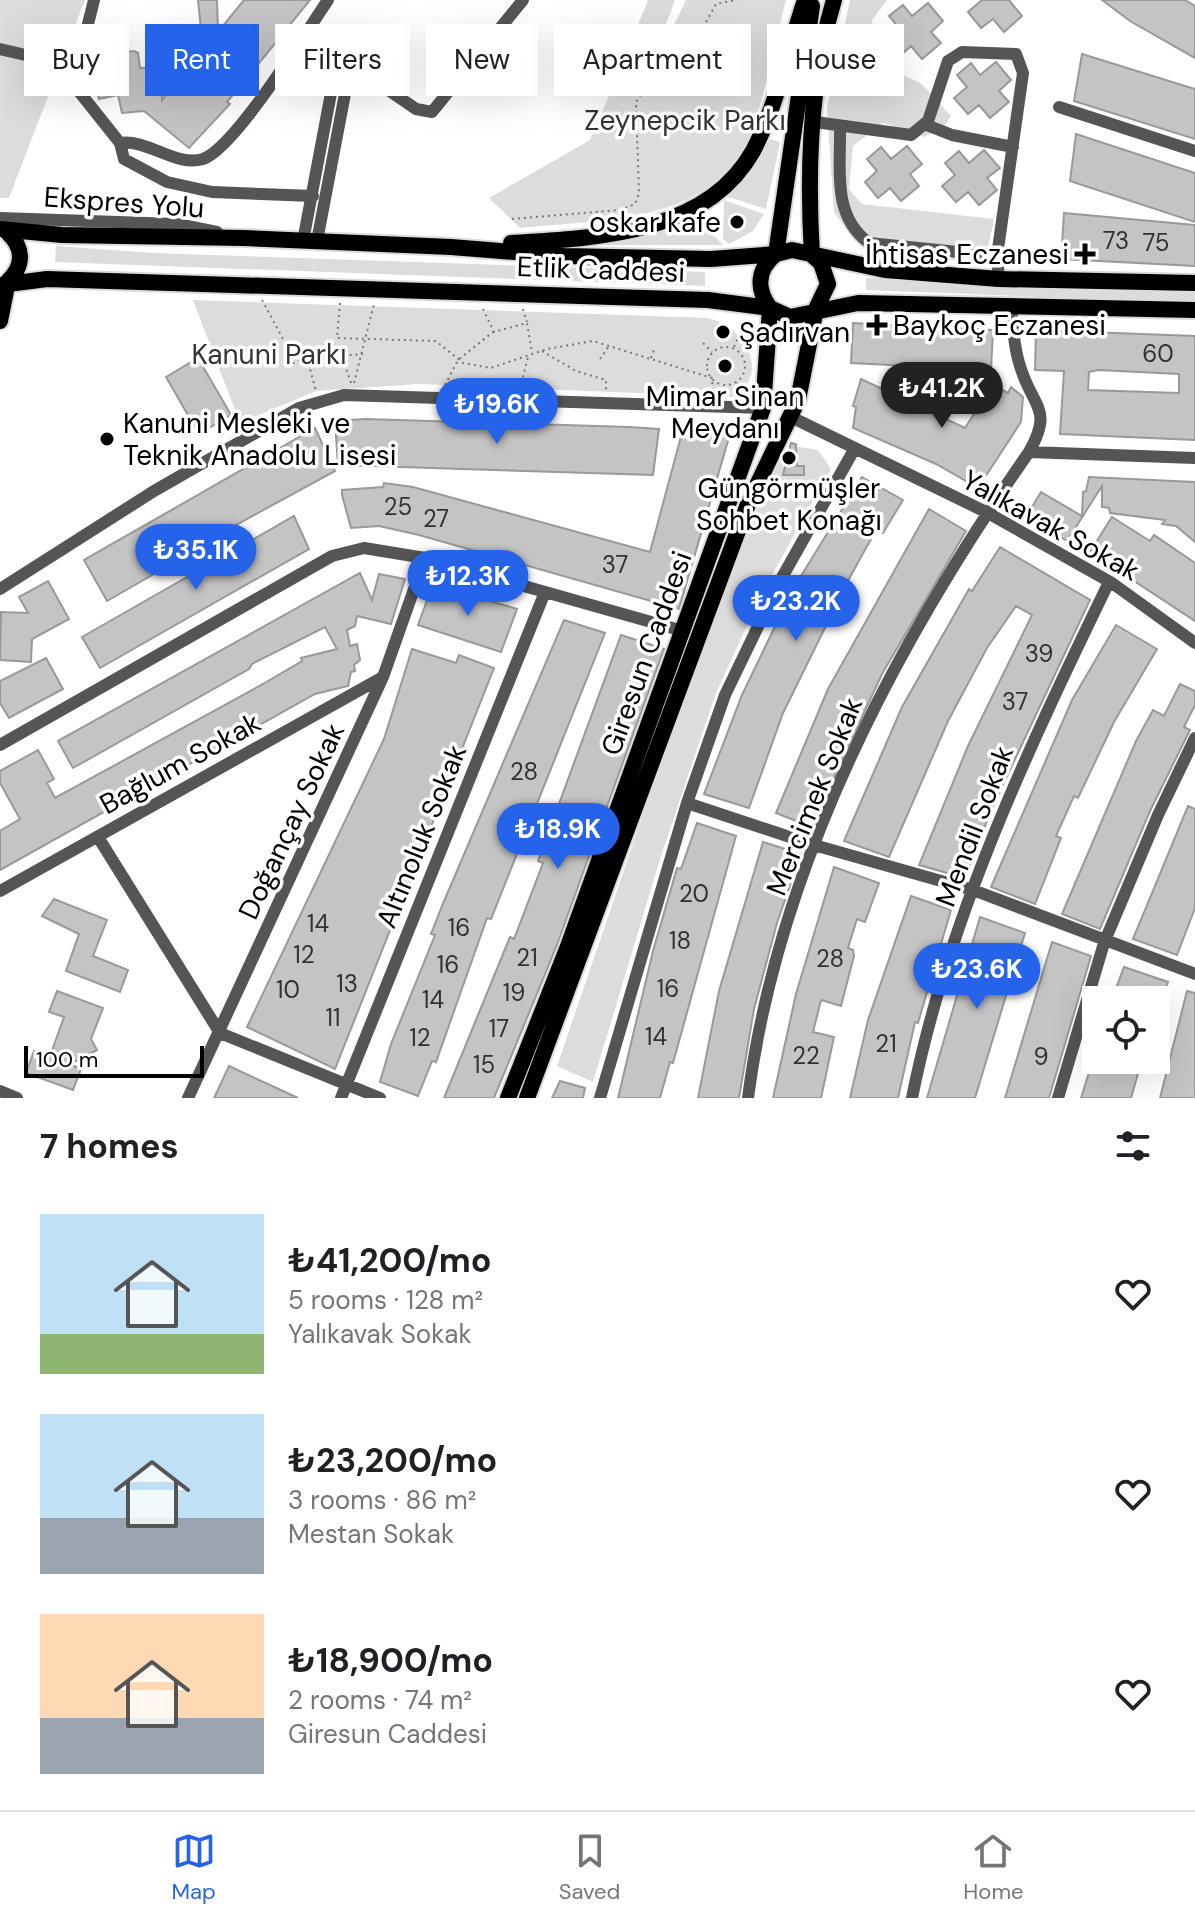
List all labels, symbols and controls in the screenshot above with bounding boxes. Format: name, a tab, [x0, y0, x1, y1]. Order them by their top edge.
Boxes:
chip: Buy	[24, 24, 129, 96]
chip: Rent	[145, 24, 259, 96]
chip: Filters	[275, 24, 410, 96]
chip: New	[426, 24, 538, 96]
chip: Apartment	[554, 24, 751, 96]
chip: House	[767, 24, 904, 96]
park label: Zeynepcik Parkı	[584, 102, 786, 139]
street label: Ekspres Yolu	[43, 178, 205, 227]
place label: oskar kafe	[589, 204, 721, 241]
marker: oskar kafe	[728, 213, 746, 231]
house number: 73	[1103, 225, 1129, 256]
house number: 75	[1143, 227, 1169, 258]
place label: İhtisas Eczanesi	[865, 236, 1069, 273]
marker: İhtisas Eczanesi	[1076, 245, 1094, 263]
street label: Etlik Caddesi	[516, 248, 686, 291]
place label: Baykoç Eczanesi	[893, 307, 1106, 344]
place label: Şadırvan	[739, 314, 850, 351]
marker: Baykoç Eczanesi	[868, 316, 886, 334]
marker: Şadırvan	[714, 323, 732, 341]
park label: Kanuni Parkı	[192, 336, 346, 373]
house number: 60	[1142, 338, 1174, 369]
marker: Mimar Sinan Meydanı	[716, 357, 734, 375]
pin: ₺41.2K	[877, 362, 1007, 430]
text: ₺41.2K	[899, 371, 985, 405]
pin: ₺19.6K	[432, 378, 562, 446]
place label: Mimar Sinan Meydanı	[646, 378, 804, 447]
text: ₺19.6K	[454, 387, 540, 421]
place label: Kanuni Mesleki ve Teknik Anadolu Lisesi	[123, 405, 397, 474]
marker: Kanuni Mesleki ve Teknik Anadolu Lisesi	[98, 430, 116, 448]
marker: Güngörmüşler Sohbet Konağı	[780, 449, 798, 467]
street label: Yalıkavak Sokak	[955, 461, 1146, 590]
place label: Güngörmüşler Sohbet Konağı	[696, 470, 882, 539]
house number: 25	[384, 491, 412, 522]
house number: 27	[423, 503, 449, 534]
pin: ₺35.1K	[131, 524, 261, 592]
text: ₺35.1K	[153, 533, 239, 567]
street label: Giresun Caddesi	[592, 546, 701, 760]
house number: 37	[602, 549, 628, 580]
pin: ₺12.3K	[403, 550, 533, 618]
text: ₺12.3K	[425, 559, 511, 593]
pin: ₺23.2K	[731, 575, 861, 643]
text: ₺23.2K	[751, 584, 841, 618]
house number: 39	[1025, 638, 1053, 669]
house number: 37	[1002, 686, 1028, 717]
street label: Mercimek Sokak	[758, 692, 871, 901]
street label: Bağlum Sokak	[93, 704, 267, 823]
street label: Doğançay Sokak	[230, 717, 353, 925]
street label: Altınoluk Sokak	[368, 739, 475, 933]
street label: Mendil Sokak	[927, 740, 1022, 912]
house number: 28	[510, 756, 538, 787]
pin: ₺18.9K	[493, 803, 623, 871]
text: ₺18.9K	[515, 812, 601, 846]
house number: 20	[679, 878, 709, 909]
house number: 14	[307, 908, 329, 939]
house number: 16	[448, 912, 470, 943]
house number: 18	[669, 925, 691, 956]
house number: 12	[293, 939, 315, 970]
house number: 21	[516, 942, 538, 973]
house number: 28	[816, 943, 844, 974]
pin: ₺23.6K	[912, 943, 1042, 1011]
house number: 16	[437, 949, 459, 980]
text: ₺23.6K	[931, 952, 1023, 986]
house number: 13	[336, 968, 358, 999]
house number: 16	[657, 973, 679, 1004]
house number: 10	[276, 974, 300, 1005]
house number: 19	[503, 977, 525, 1008]
house number: 14	[422, 984, 444, 1015]
map controls	[1082, 986, 1170, 1074]
button: locate	[1082, 986, 1170, 1074]
house number: 11	[326, 1002, 340, 1033]
house number: 17	[489, 1013, 509, 1044]
house number: 14	[645, 1021, 667, 1052]
house number: 12	[409, 1022, 431, 1053]
house number: 21	[875, 1028, 897, 1059]
house number: 22	[792, 1040, 820, 1071]
house number: 9	[1033, 1041, 1049, 1072]
scale bar	[24, 1042, 204, 1078]
text: 100 m	[36, 1045, 98, 1074]
house number: 15	[473, 1049, 495, 1080]
text: 7 homes	[40, 1124, 179, 1169]
icon: filters	[1111, 1124, 1155, 1168]
text: ₺41,200/mo	[288, 1238, 492, 1283]
icon: home	[104, 1246, 200, 1342]
icon: heart	[1111, 1272, 1155, 1316]
text: 5 rooms · 128 m²	[288, 1283, 483, 1317]
text: Yalıkavak Sokak	[288, 1317, 472, 1351]
text: ₺23,200/mo	[288, 1438, 497, 1483]
icon: home	[104, 1446, 200, 1542]
icon: heart	[1111, 1472, 1155, 1516]
text: 3 rooms · 86 m²	[288, 1483, 476, 1517]
text: Mestan Sokak	[288, 1517, 454, 1551]
text: ₺18,900/mo	[288, 1638, 493, 1683]
icon: home	[104, 1646, 200, 1742]
icon: heart	[1111, 1672, 1155, 1716]
text: 2 rooms · 74 m²	[288, 1683, 472, 1717]
text: Giresun Caddesi	[288, 1717, 487, 1751]
tab: Map	[171, 1829, 216, 1906]
tab: Saved	[559, 1829, 620, 1906]
tab: Home	[963, 1829, 1024, 1906]

